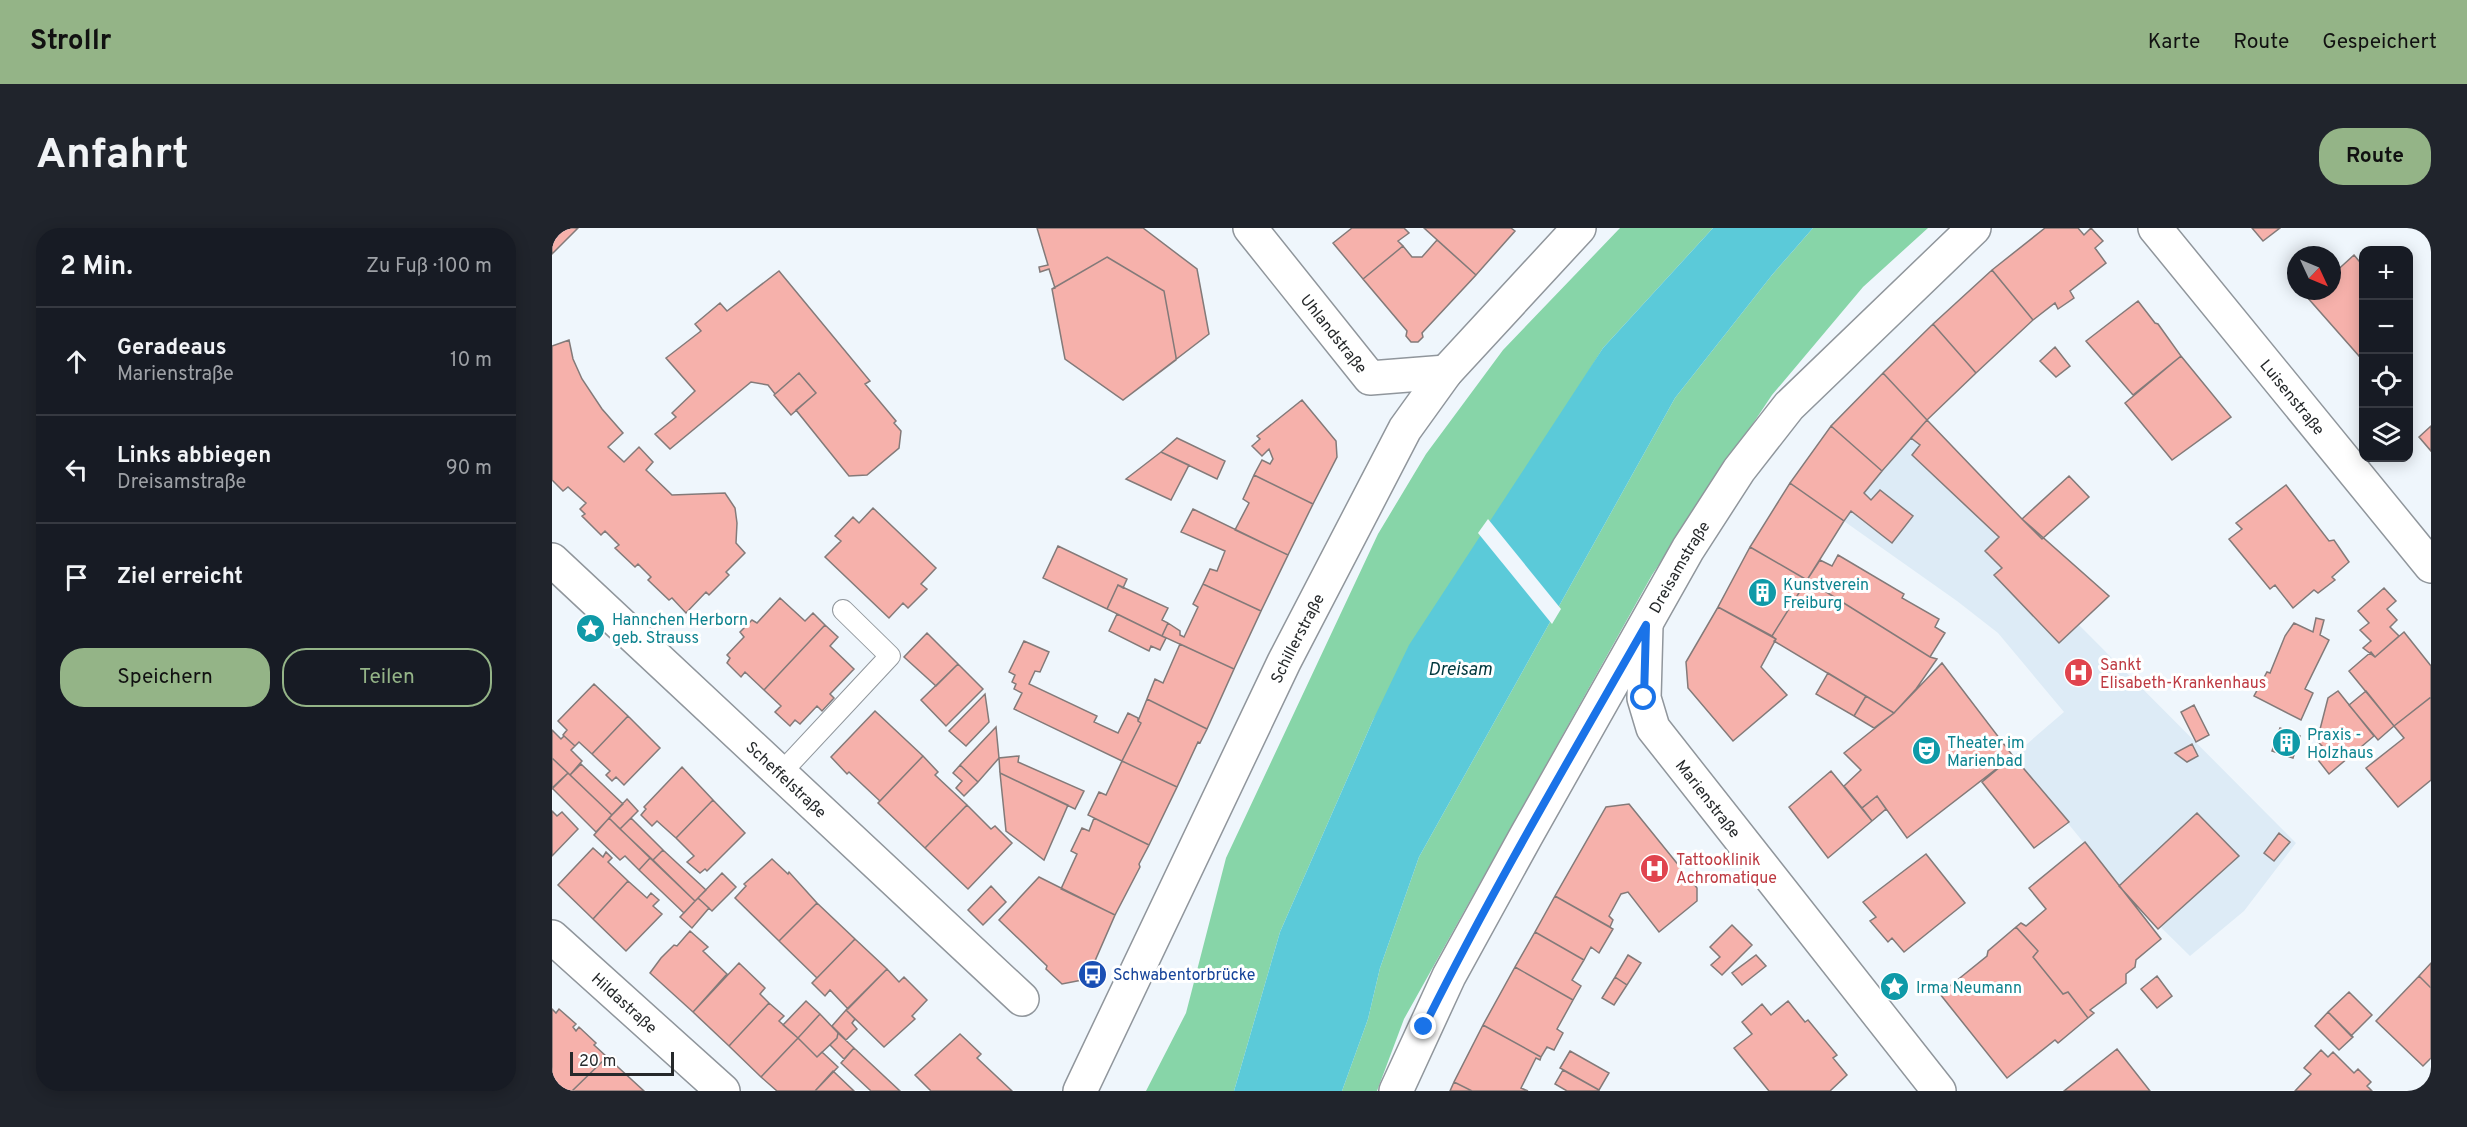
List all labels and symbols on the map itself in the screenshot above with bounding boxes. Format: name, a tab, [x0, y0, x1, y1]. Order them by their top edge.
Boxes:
north arrow	[2287, 246, 2341, 300]
street label: Uhlandstraße	[1295, 291, 1370, 378]
street label: Luisenstraße	[2255, 356, 2328, 440]
street label: Dreisamstraße	[1646, 518, 1715, 617]
place label: Kunstverein Freiburg	[1783, 576, 1869, 614]
building icon: Kunstverein Freiburg	[1746, 577, 1778, 609]
street label: Schillerstraße	[1267, 591, 1330, 687]
place label: Hannchen Herborn geb. Strauss	[612, 611, 748, 649]
place icon: Hannchen Herborn geb. Strauss	[575, 612, 607, 644]
place label: Sankt Elisabeth-Krankenhaus	[2100, 656, 2266, 694]
hospital icon: Sankt Elisabeth-Krankenhaus	[2063, 657, 2095, 689]
water label: Dreisam	[1428, 659, 1492, 682]
route start	[1630, 684, 1656, 710]
place label: Praxis - Holzhaus	[2307, 726, 2373, 764]
building icon: Praxis - Holzhaus	[2270, 727, 2302, 759]
place label: Theater im Marienbad	[1947, 734, 2025, 772]
theatre icon: Theater im Marienbad	[1910, 735, 1942, 767]
street label: Scheffelstraße	[741, 738, 830, 823]
street label: Marienstraße	[1670, 757, 1744, 843]
place label: Tattooklinik Achromatique	[1676, 851, 1777, 889]
hospital icon: Tattooklinik Achromatique	[1639, 852, 1671, 884]
bus stop icon: Schwabentorbrücke	[1076, 958, 1108, 990]
place label: Schwabentorbrücke	[1113, 966, 1255, 986]
street label: Hildastraße	[587, 969, 660, 1039]
place icon: Irma Neumann	[1879, 971, 1911, 1003]
place label: Irma Neumann	[1916, 979, 2022, 999]
route end	[1410, 1013, 1436, 1039]
scale bar	[570, 1049, 674, 1076]

